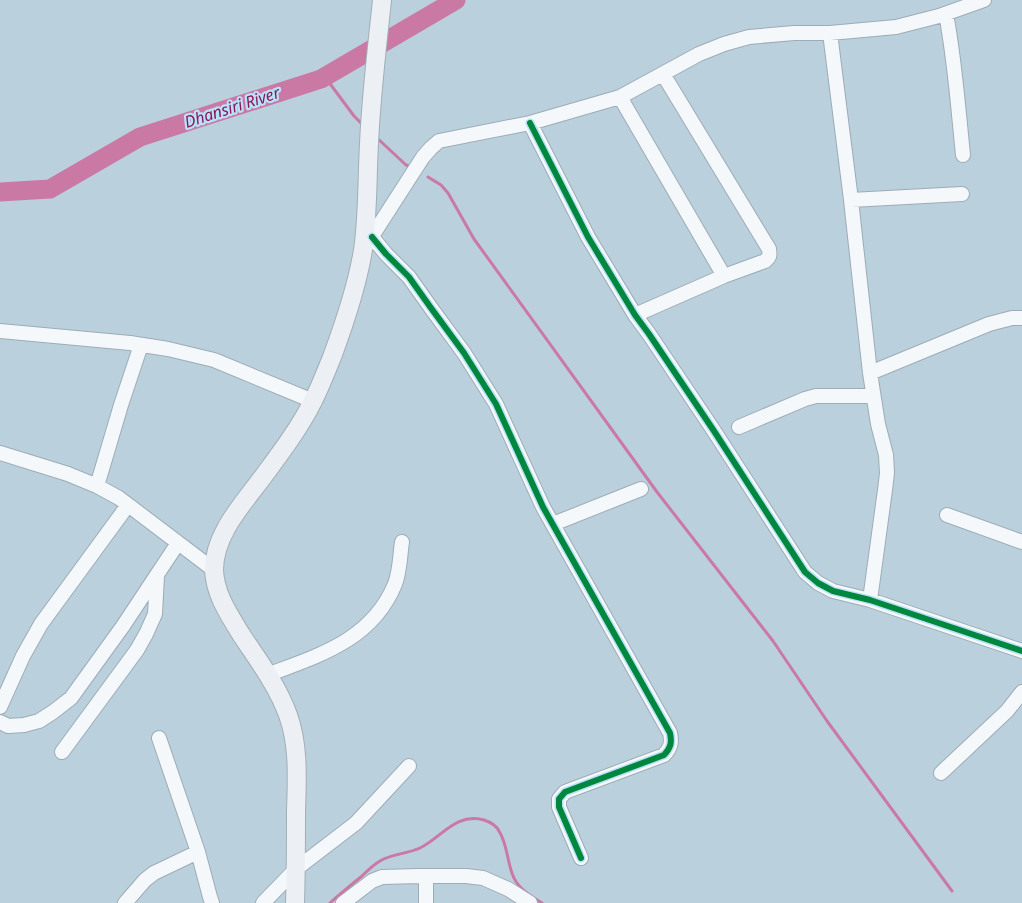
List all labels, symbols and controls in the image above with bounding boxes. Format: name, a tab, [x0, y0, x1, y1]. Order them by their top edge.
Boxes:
water label: Dhansiri River	[181, 81, 283, 133]

